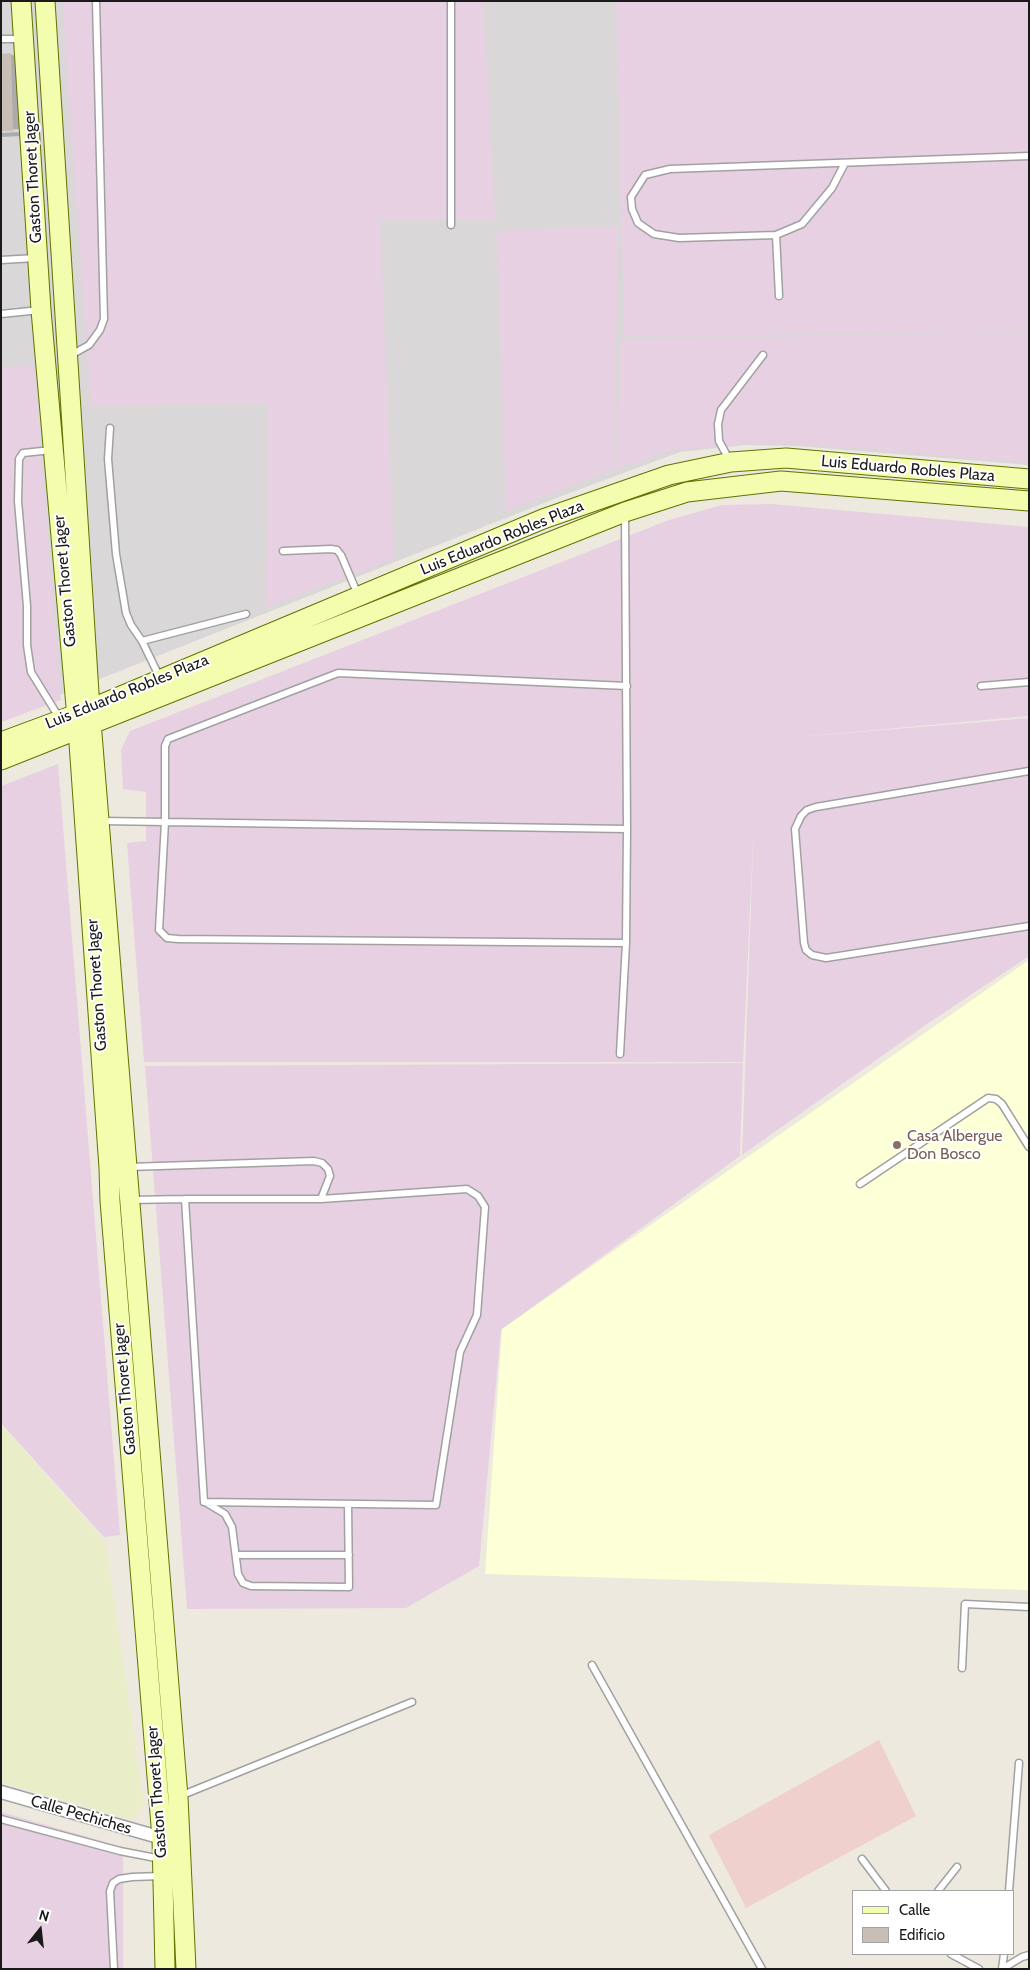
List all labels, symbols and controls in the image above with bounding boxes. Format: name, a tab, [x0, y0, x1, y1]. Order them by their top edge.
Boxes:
street label: Gaston Thoret Jager	[20, 110, 46, 244]
street label: Luis Eduardo Robles Plaza	[820, 452, 996, 486]
street label: Luis Eduardo Robles Plaza	[418, 496, 586, 580]
street label: Gaston Thoret Jager	[50, 514, 80, 648]
street label: Luis Eduardo Robles Plaza	[43, 650, 211, 734]
street label: Gaston Thoret Jager	[83, 918, 111, 1052]
place label: Casa Albergue Don Bosco	[907, 1126, 1003, 1164]
marker: Casa Albergue Don Bosco	[891, 1139, 903, 1151]
street label: Gaston Thoret Jager	[110, 1322, 140, 1456]
street label: Gaston Thoret Jager	[143, 1725, 171, 1859]
street label: Calle Pechiches	[28, 1791, 134, 1839]
legend	[852, 1890, 1015, 1955]
text: Calle	[899, 1901, 930, 1919]
north arrow	[15, 1905, 65, 1955]
text: N	[37, 1906, 51, 1926]
text: Edificio	[899, 1926, 945, 1944]

